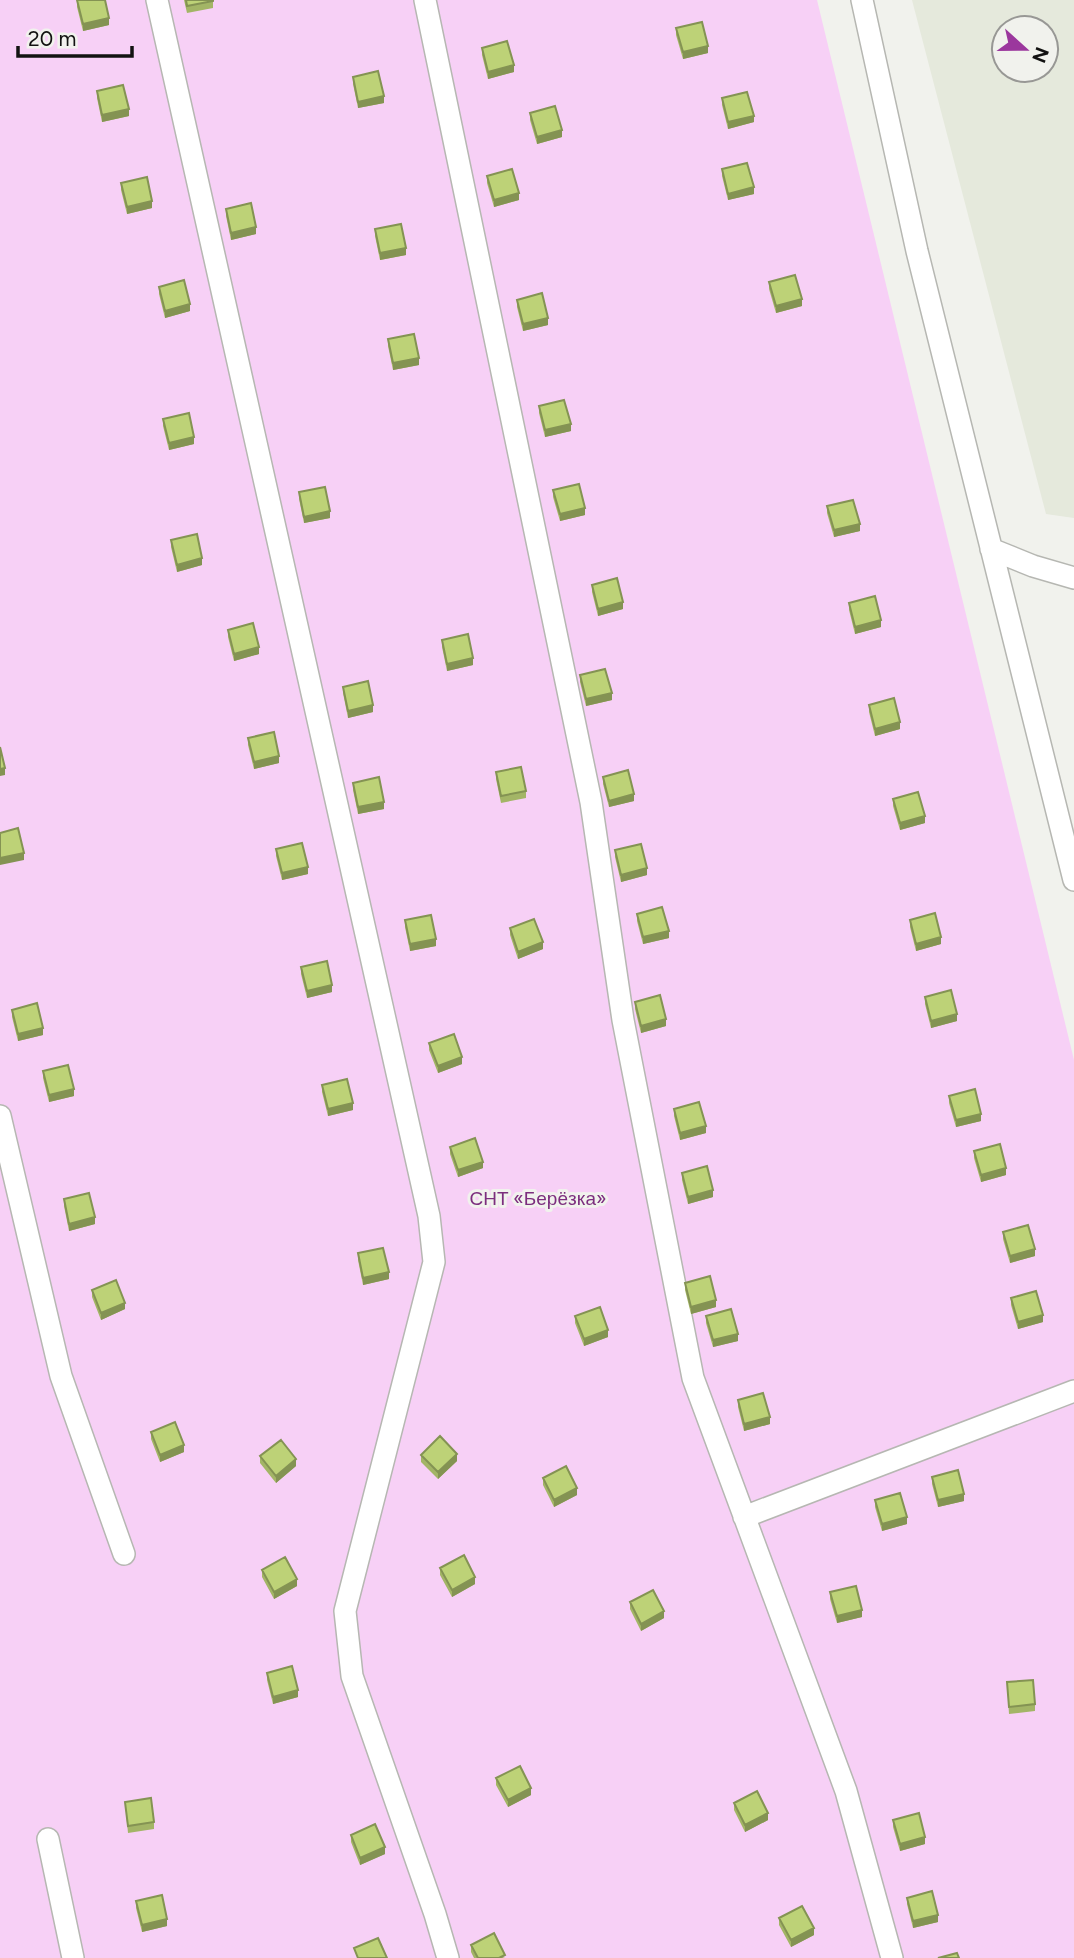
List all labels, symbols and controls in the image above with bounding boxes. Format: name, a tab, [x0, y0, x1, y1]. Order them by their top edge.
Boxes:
scale bar	[18, 14, 131, 58]
north arrow	[990, 14, 1060, 84]
text: 20 m	[28, 26, 76, 51]
text: N	[1027, 44, 1054, 66]
park label: СНТ «Берёзка»	[470, 1187, 606, 1210]

